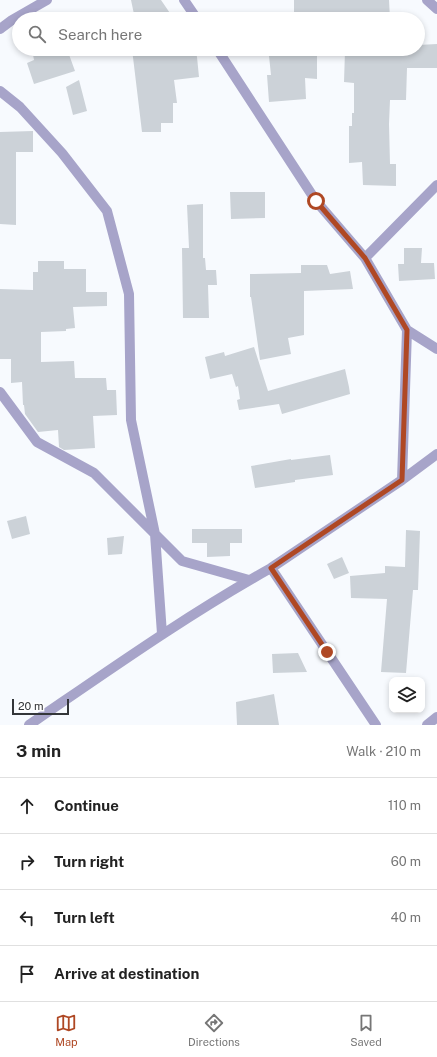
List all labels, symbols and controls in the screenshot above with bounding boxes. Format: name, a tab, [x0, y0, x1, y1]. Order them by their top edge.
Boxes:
search box	[12, 12, 425, 56]
icon: search	[26, 23, 48, 45]
text: Search here	[58, 26, 142, 43]
route start	[307, 192, 325, 210]
route end	[318, 643, 336, 661]
map controls	[389, 677, 425, 713]
button: layers	[389, 677, 425, 713]
scale bar	[12, 697, 69, 716]
text: 20 m	[18, 700, 43, 712]
text: 3 min	[16, 741, 61, 761]
text: Walk · 210 m	[346, 744, 421, 759]
icon: ahead	[16, 795, 38, 817]
text: Continue	[54, 797, 119, 814]
text: 110 m	[388, 798, 421, 813]
icon: right	[16, 851, 38, 873]
text: Turn right	[54, 853, 124, 870]
text: 60 m	[391, 854, 421, 869]
icon: left	[16, 907, 38, 929]
text: Turn left	[54, 909, 115, 926]
text: 40 m	[390, 910, 421, 925]
icon: arrive	[16, 963, 38, 985]
text: Arrive at destination	[54, 965, 199, 982]
tab: Map	[55, 1012, 78, 1048]
tab: Directions	[188, 1012, 240, 1048]
tab: Saved	[350, 1012, 382, 1048]

